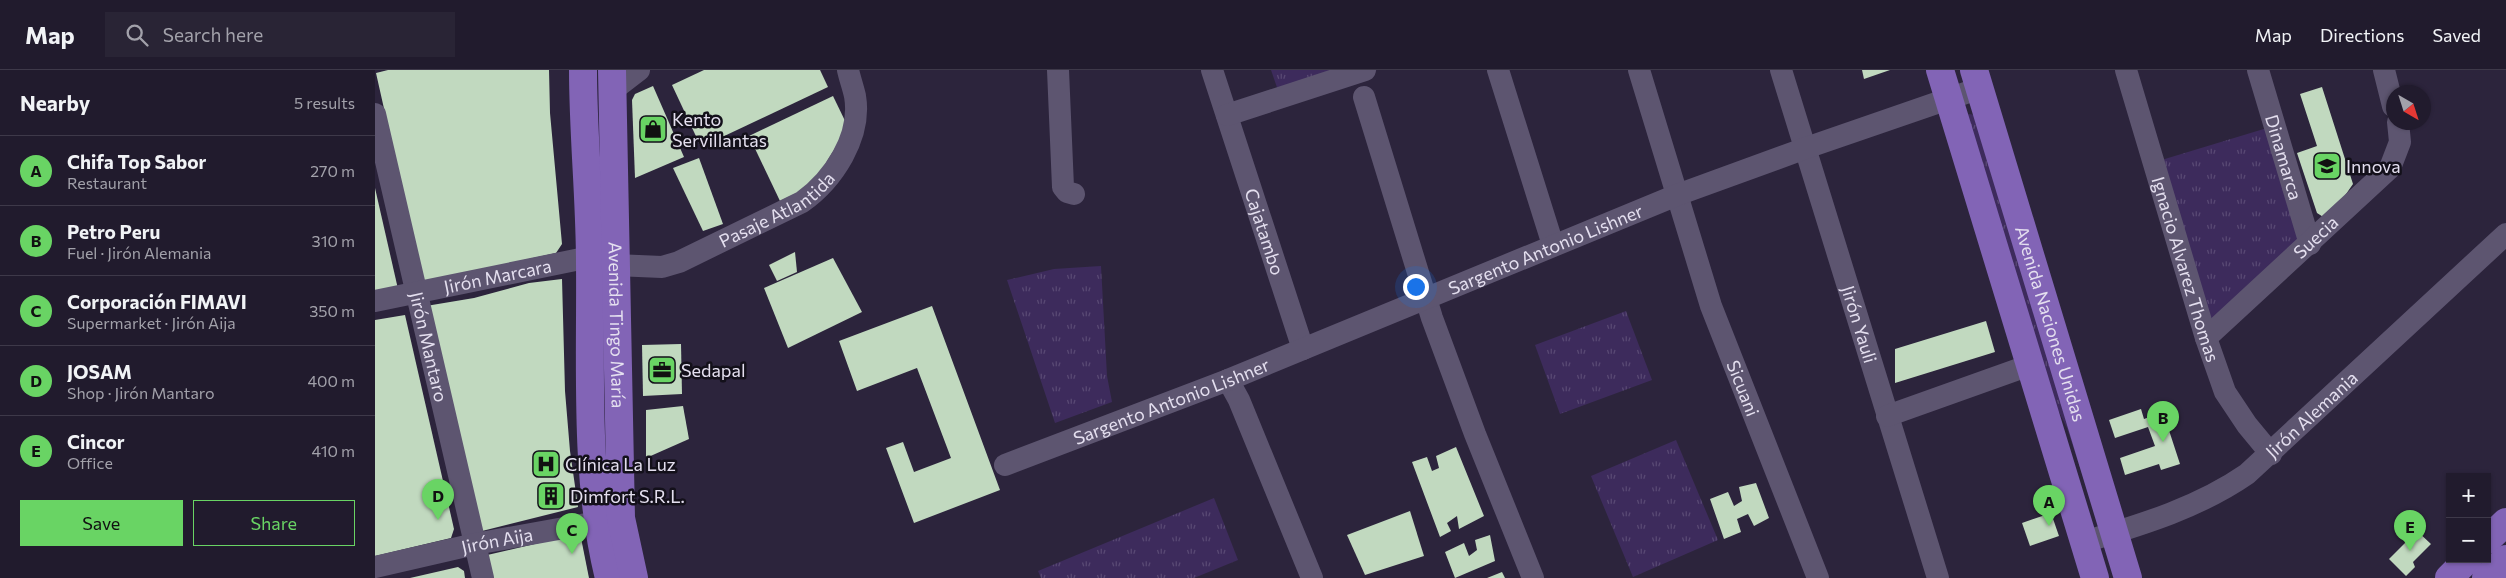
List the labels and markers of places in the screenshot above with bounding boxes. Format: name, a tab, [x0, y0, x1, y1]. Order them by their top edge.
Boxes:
place label: Kento Servillantas	[672, 108, 767, 151]
shop icon: Kento Servillantas	[638, 114, 668, 144]
school or university icon: Innova	[2312, 151, 2342, 181]
place label: Innova	[2346, 155, 2401, 177]
office icon: Sedapal	[647, 355, 677, 385]
place label: Sedapal	[681, 359, 746, 381]
pin: B	[2147, 401, 2179, 442]
hospital icon: Clínica La Luz	[531, 449, 561, 479]
place label: Clínica La Luz	[565, 453, 676, 475]
pin: D	[422, 479, 454, 520]
building icon: Dimfort S.R.L.	[536, 481, 566, 511]
place label: Dimfort S.R.L.	[570, 485, 685, 507]
pin: A	[2033, 485, 2065, 526]
pin: E	[2394, 510, 2426, 551]
pin: C	[556, 513, 588, 554]

